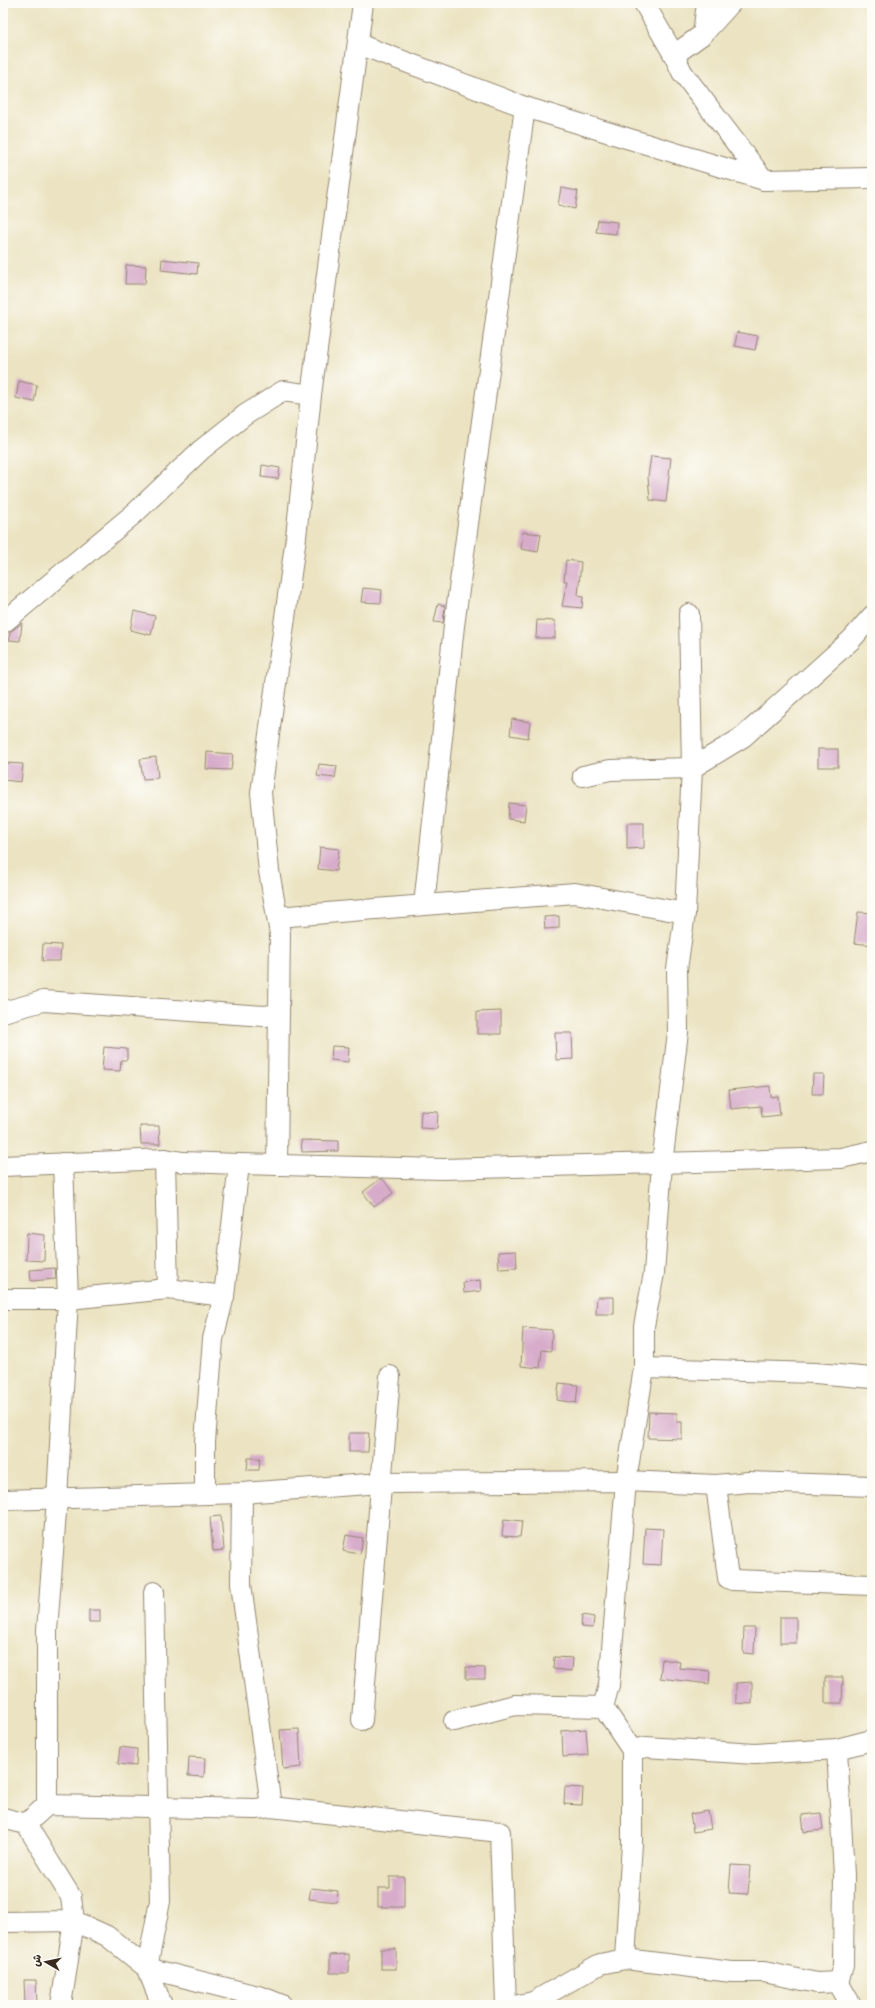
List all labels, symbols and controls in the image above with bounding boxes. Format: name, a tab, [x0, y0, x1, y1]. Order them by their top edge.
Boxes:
north arrow	[26, 1942, 66, 1982]
text: ش	[29, 1954, 44, 1968]

